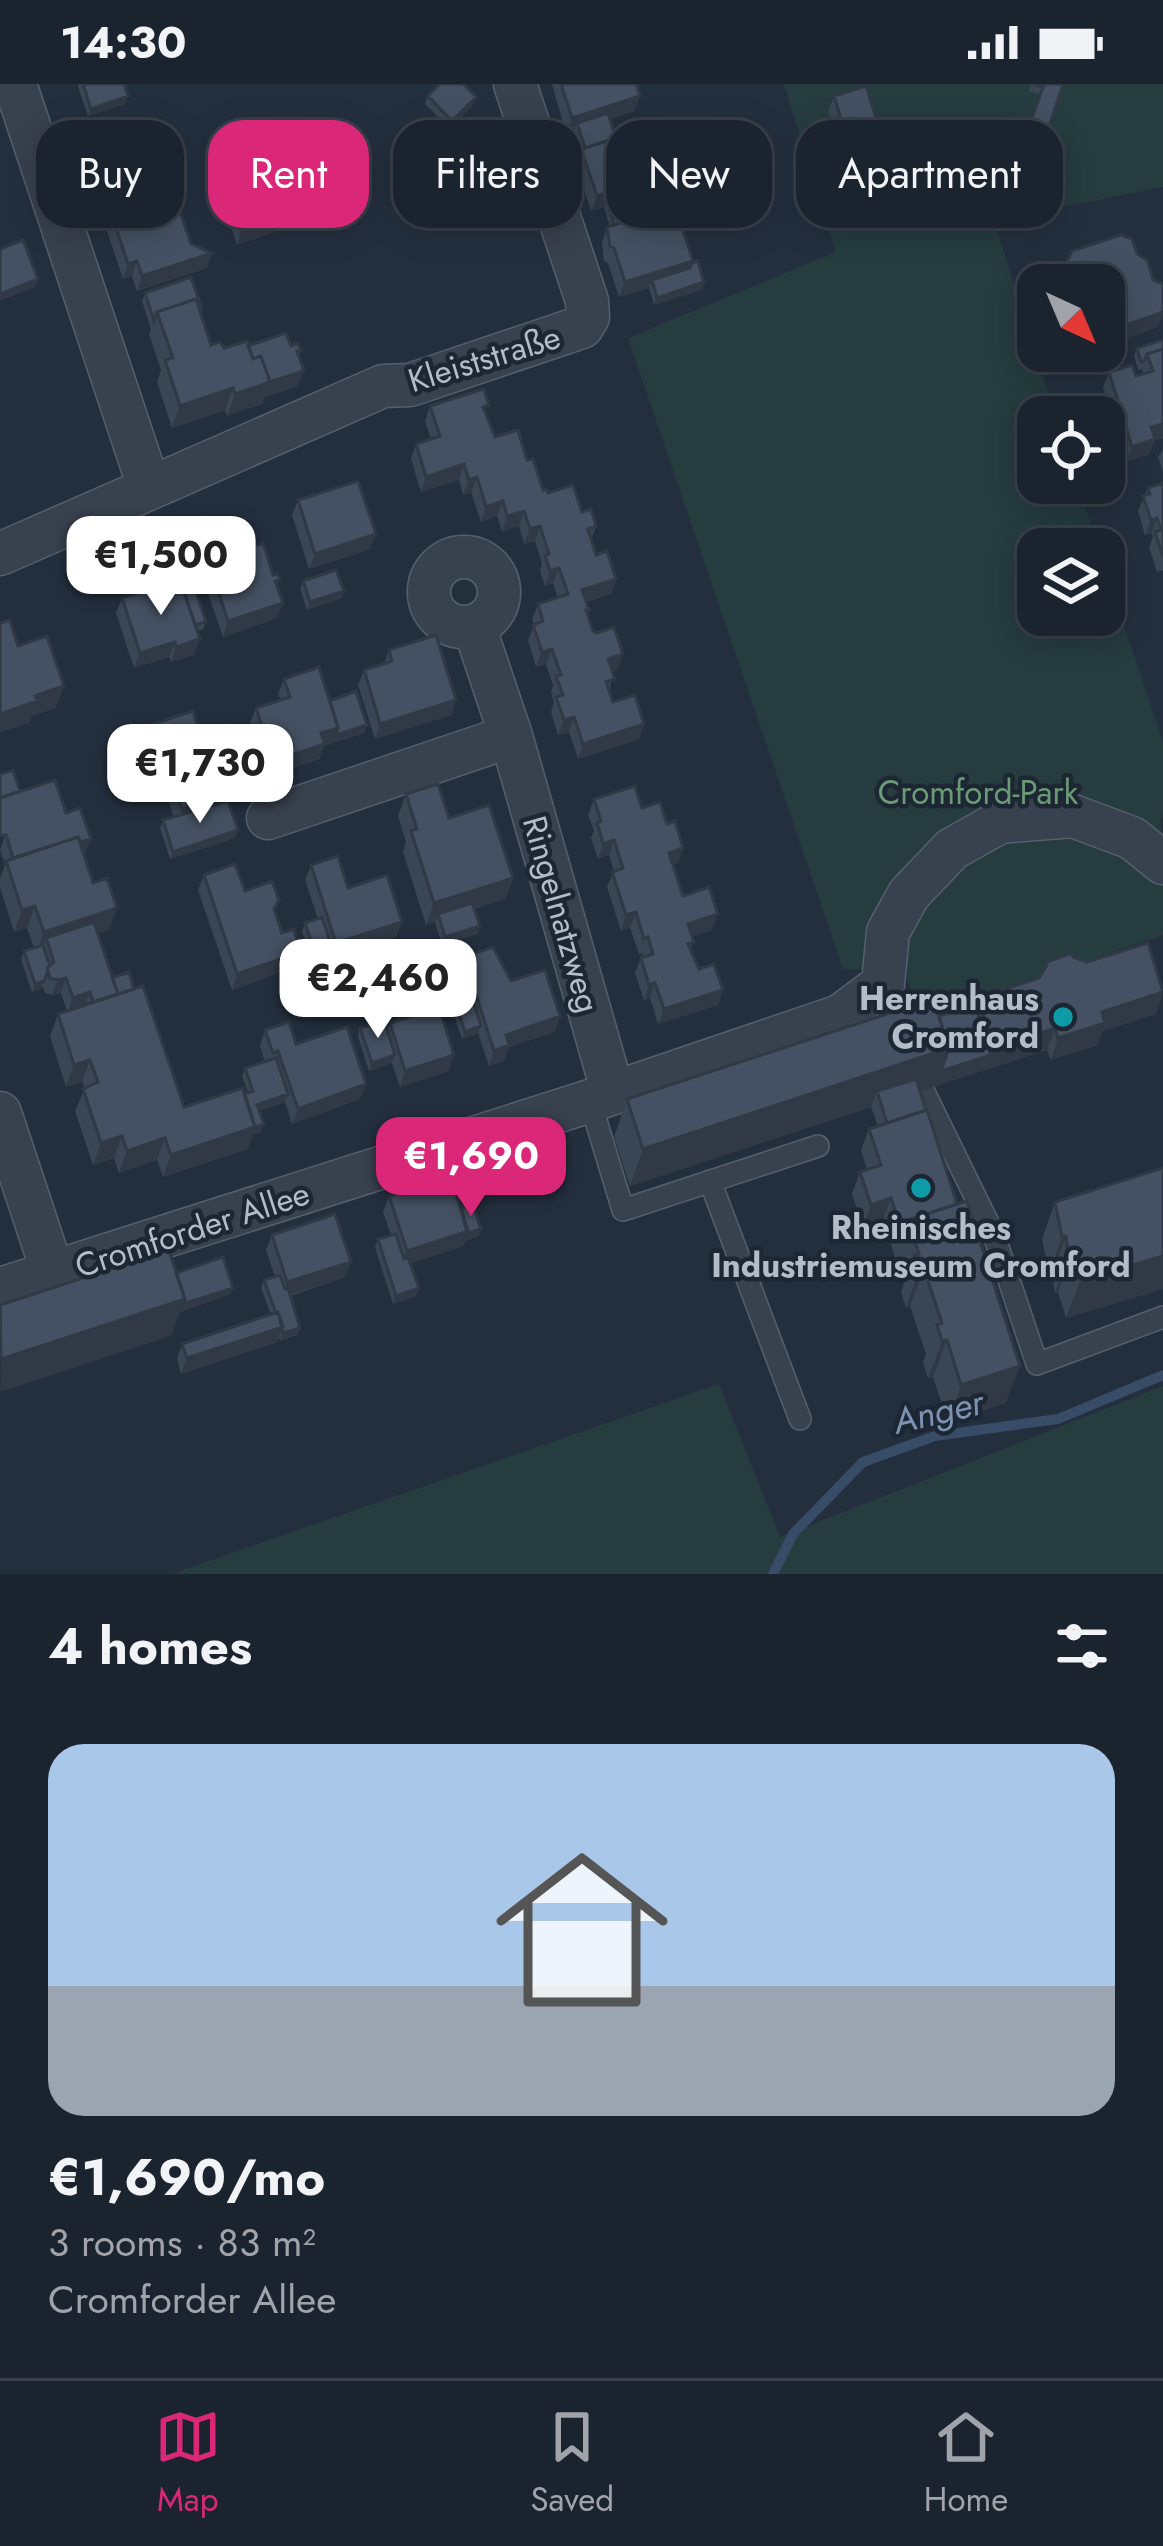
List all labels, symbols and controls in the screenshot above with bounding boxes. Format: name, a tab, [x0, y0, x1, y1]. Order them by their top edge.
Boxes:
text: 14:30	[60, 10, 187, 75]
chip: Buy	[36, 120, 184, 228]
chip: Rent	[208, 120, 369, 228]
chip: Filters	[393, 120, 582, 228]
chip: New	[606, 120, 772, 228]
chip: Apartment	[796, 120, 1063, 228]
north arrow	[1017, 264, 1125, 372]
map controls	[1017, 264, 1125, 636]
street label: Kleiststraße	[402, 313, 566, 404]
button: locate	[1017, 396, 1125, 504]
pin: €1,500	[63, 516, 259, 618]
text: €1,500	[94, 526, 228, 583]
button: layers	[1017, 528, 1125, 636]
pin: €1,730	[102, 724, 298, 826]
text: €1,730	[134, 734, 266, 791]
park label: Cromford-Park	[878, 769, 1079, 816]
street label: Ringelnatzweg	[511, 810, 612, 1018]
pin: €2,460	[280, 939, 476, 1041]
text: €2,460	[307, 949, 449, 1006]
place label: Herrenhaus Cromford	[859, 975, 1039, 1060]
marker: Herrenhaus Cromford	[1050, 1004, 1076, 1030]
pin: €1,690	[373, 1117, 569, 1219]
text: €1,690	[403, 1127, 539, 1184]
street label: Cromforder Allee	[69, 1169, 315, 1290]
marker: Rheinisches Industriemuseum Cromford	[908, 1175, 934, 1201]
place label: Rheinisches Industriemuseum Cromford	[711, 1204, 1131, 1289]
water label: Anger	[887, 1375, 990, 1447]
text: 4 homes	[48, 1609, 252, 1683]
icon: filters	[1049, 1613, 1115, 1679]
icon: home	[474, 1822, 690, 2038]
text: €1,690/mo	[48, 2140, 325, 2214]
text: 3 rooms · 83 m²	[48, 2214, 316, 2271]
text: Cromforder Allee	[48, 2271, 336, 2328]
tab: Map	[155, 2404, 221, 2523]
tab: Saved	[531, 2404, 614, 2523]
tab: Home	[924, 2404, 1008, 2523]

